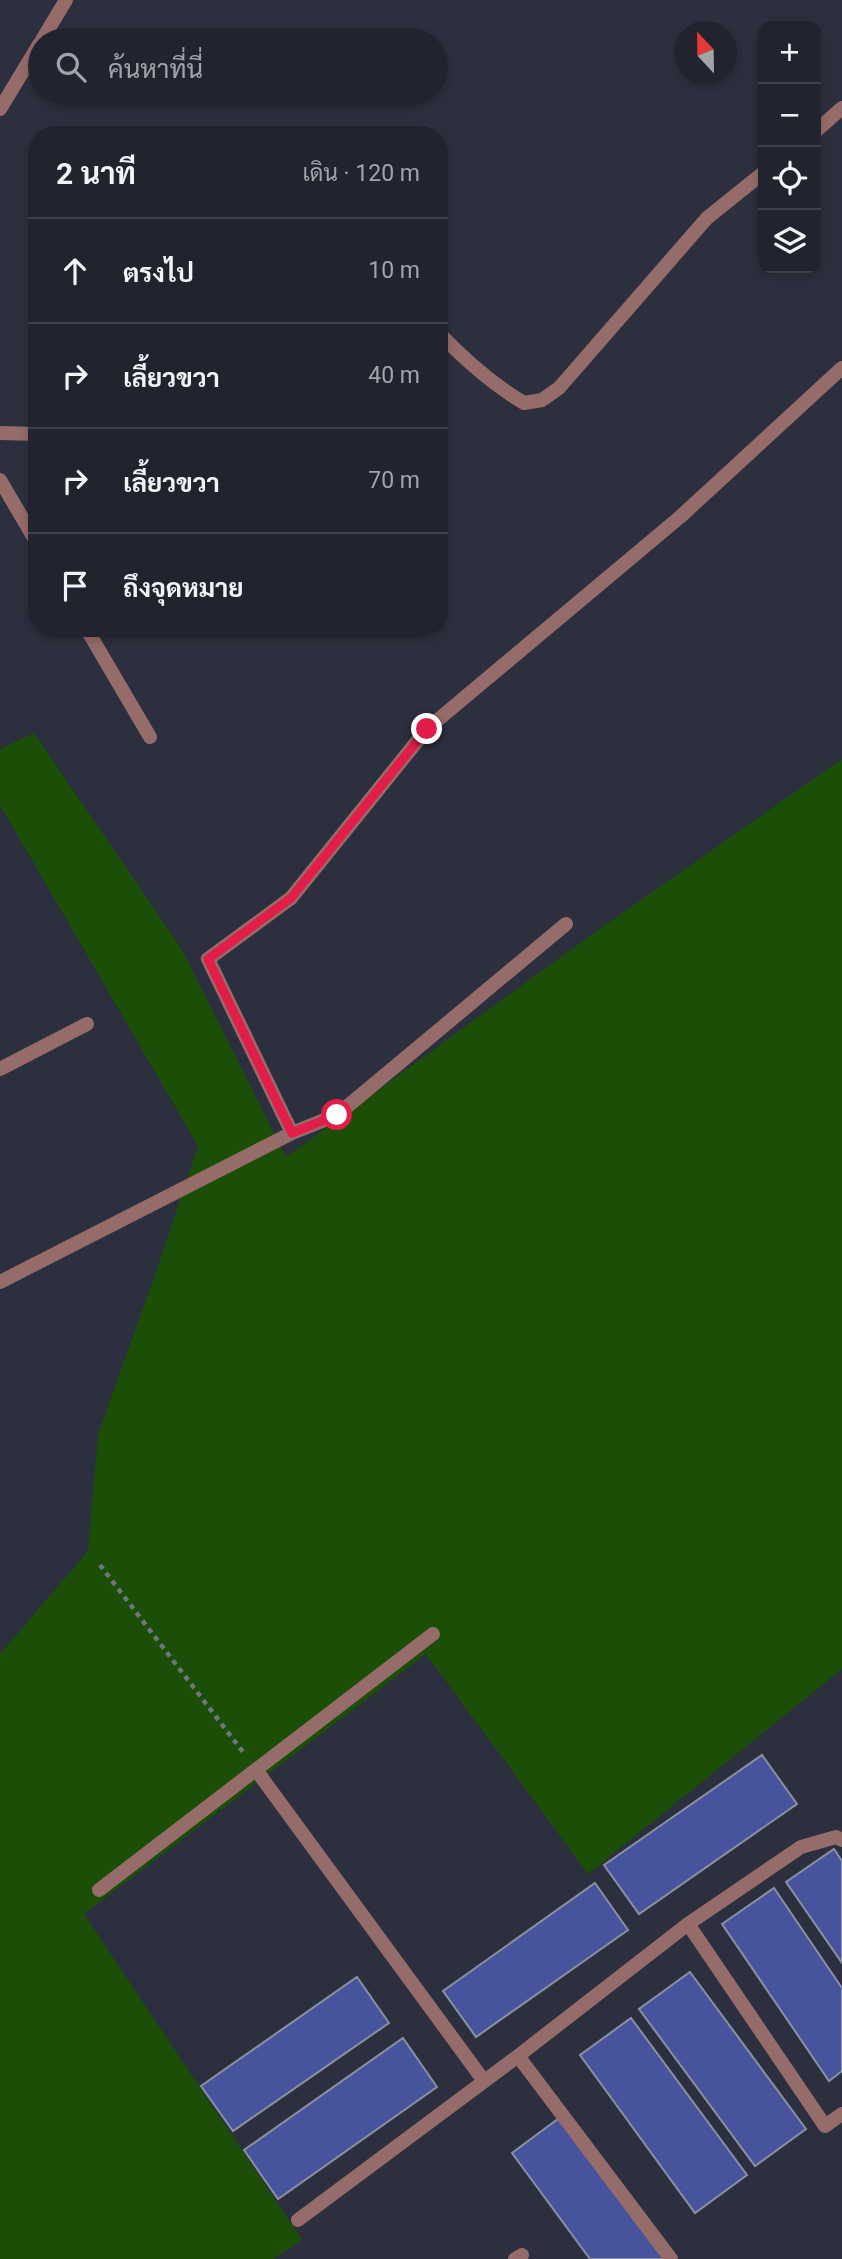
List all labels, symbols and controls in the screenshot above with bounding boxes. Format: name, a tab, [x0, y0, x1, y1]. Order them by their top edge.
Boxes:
north arrow	[674, 21, 737, 84]
map controls	[758, 21, 821, 273]
button: +	[758, 21, 821, 84]
search box	[28, 28, 448, 105]
icon: search	[52, 48, 90, 86]
text: ค้นหาที่นี่	[108, 54, 203, 84]
button: −	[758, 84, 821, 147]
button: locate	[758, 147, 821, 210]
text: 2 นาที	[56, 156, 136, 191]
text: เดิน · 120 m	[303, 160, 420, 187]
button: layers	[758, 210, 821, 273]
icon: ahead	[56, 252, 94, 290]
text: 10 m	[368, 257, 420, 284]
text: ตรงไป	[123, 258, 194, 288]
icon: right	[56, 357, 94, 395]
text: 40 m	[368, 362, 420, 389]
text: เลี้ยวขวา	[123, 363, 220, 393]
icon: right	[56, 462, 94, 500]
text: 70 m	[368, 467, 420, 494]
text: เลี้ยวขวา	[123, 468, 220, 498]
icon: arrive	[56, 567, 94, 605]
text: ถึงจุดหมาย	[123, 573, 244, 603]
route end	[411, 713, 442, 744]
route start	[321, 1099, 352, 1130]

